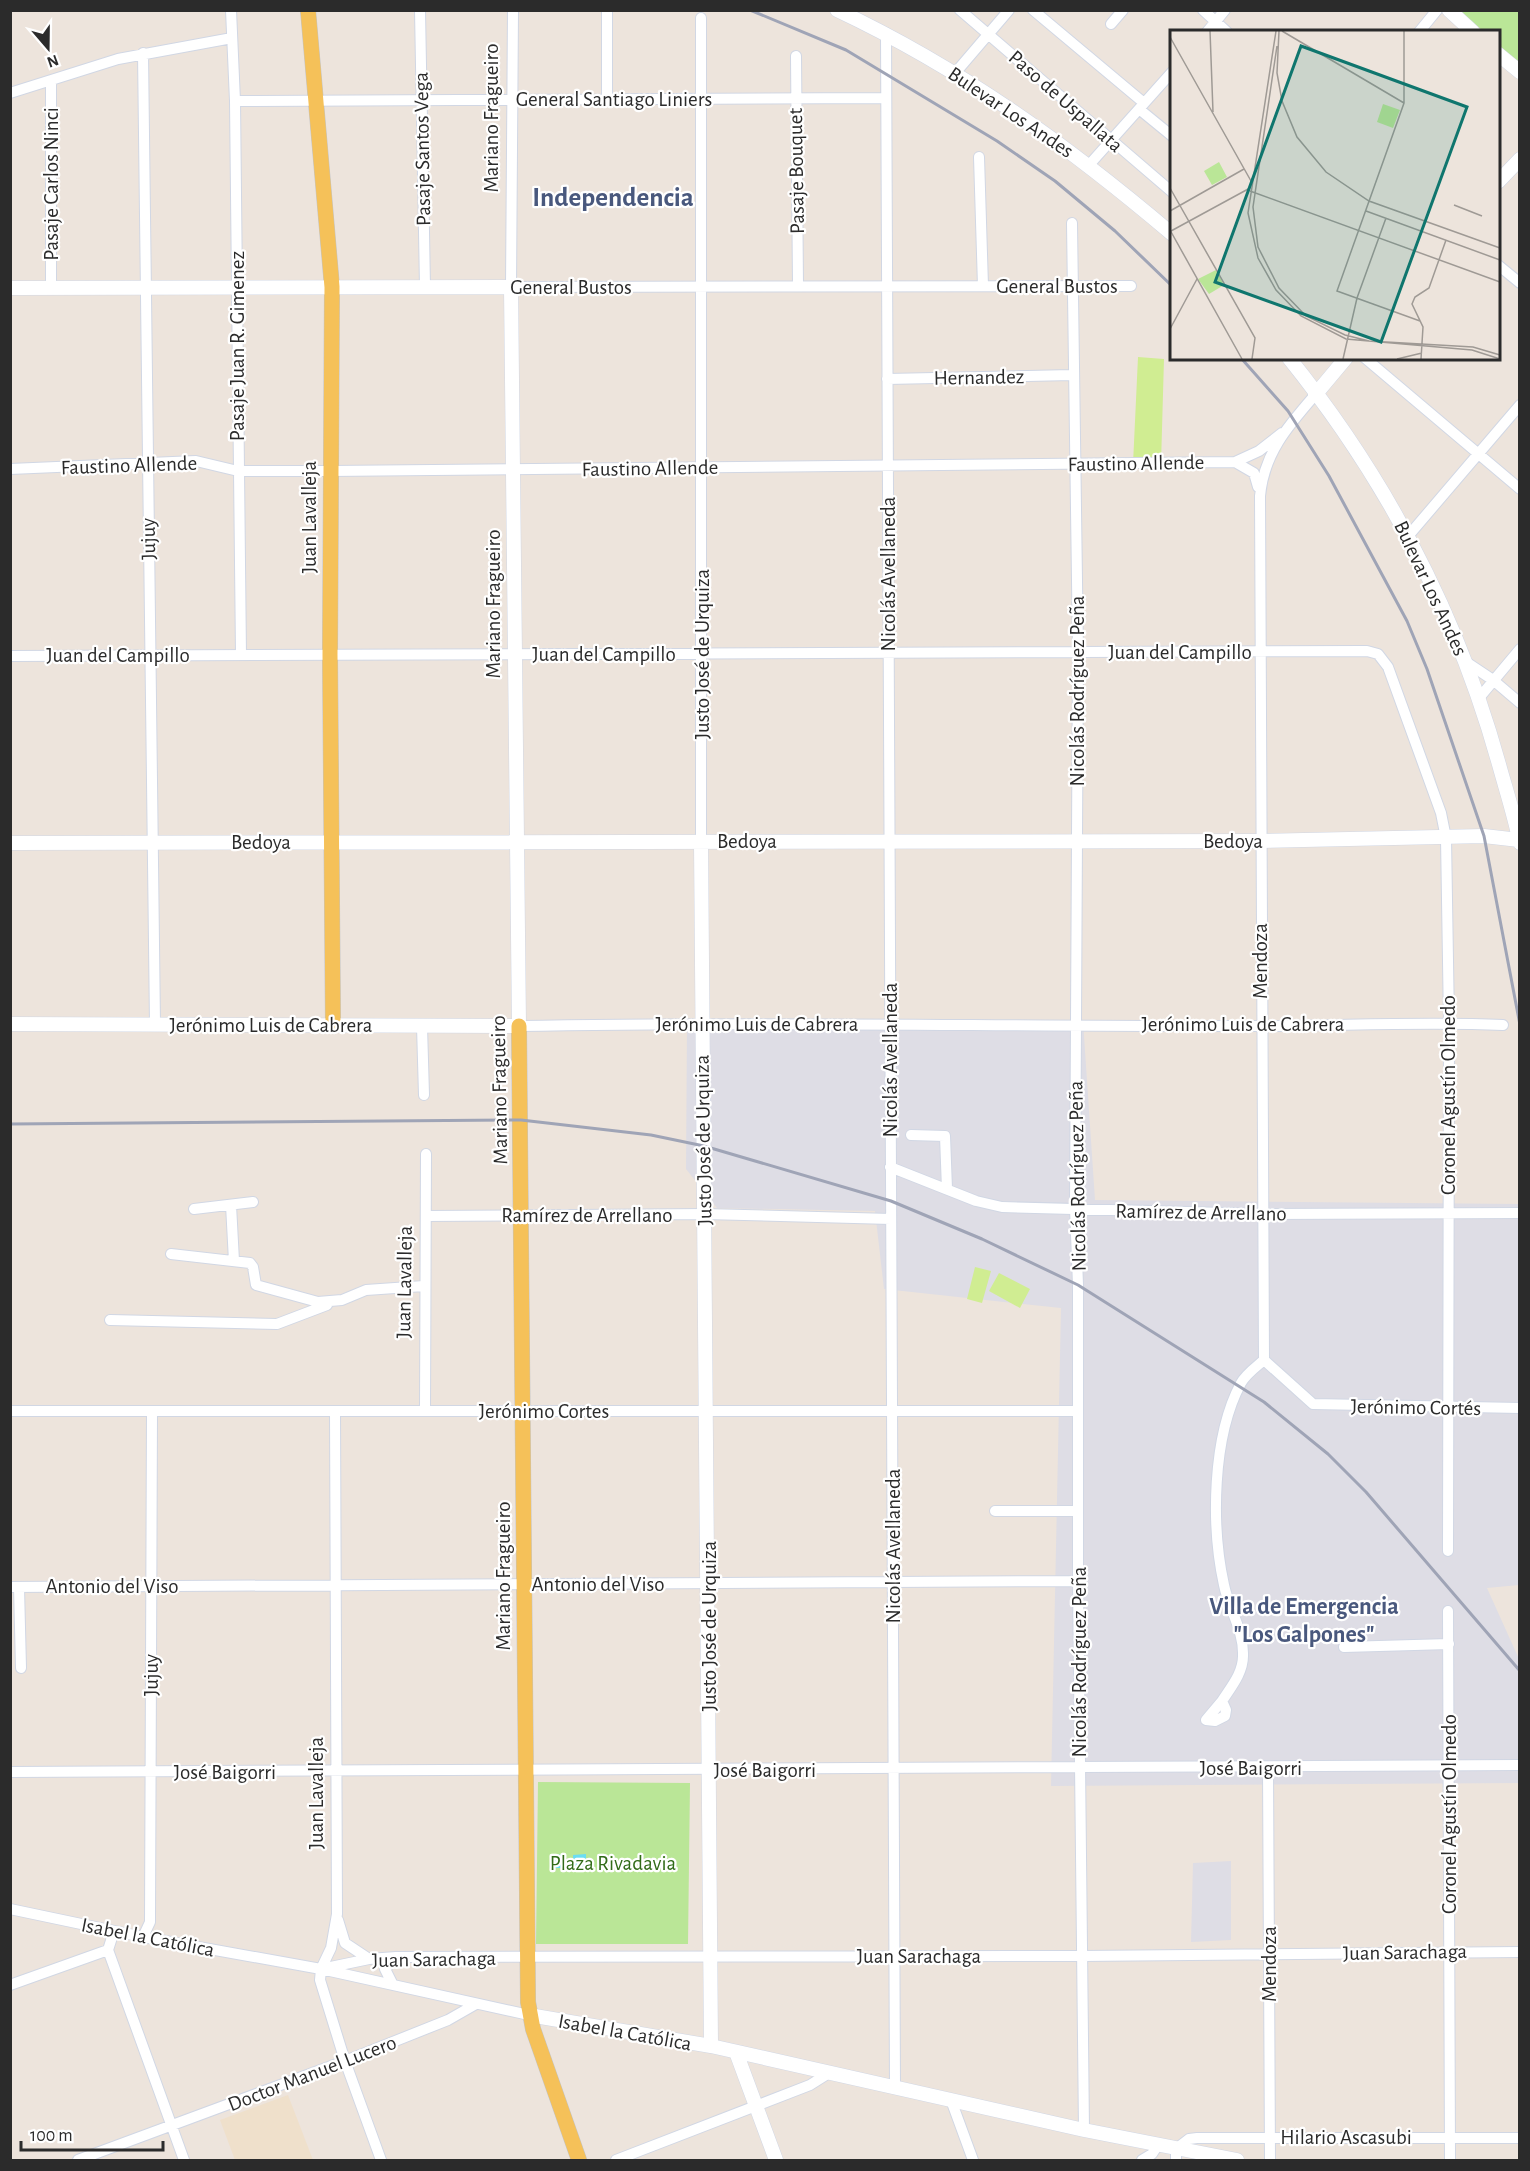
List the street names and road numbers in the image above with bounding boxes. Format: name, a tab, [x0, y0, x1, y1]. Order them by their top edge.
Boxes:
street label: Mariano Fragueiro	[481, 43, 502, 193]
street label: Paso de Uspallata	[1005, 46, 1127, 157]
street label: Bulevar Los Andes	[944, 63, 1077, 162]
street label: Pasaje Santos Vega	[411, 71, 434, 226]
street label: General Santiago Liniers	[516, 89, 712, 110]
street label: Pasaje Carlos Ninci	[41, 107, 62, 261]
street label: Pasaje Bouquet	[785, 107, 808, 234]
street label: Pasaje Juan R. Gimenez	[227, 251, 248, 441]
street label: General Bustos	[996, 276, 1118, 297]
street label: General Bustos	[510, 277, 632, 298]
street label: Hernandez	[933, 366, 1025, 389]
street label: Faustino Allende	[1067, 452, 1205, 475]
street label: Faustino Allende	[60, 453, 198, 478]
street label: Faustino Allende	[581, 457, 719, 480]
street label: Juan Lavalleja	[299, 460, 320, 573]
street label: Nicolás Avellaneda	[878, 496, 899, 651]
street label: Jujuy	[138, 518, 159, 560]
street label: Bulevar Los Andes	[1390, 518, 1471, 659]
street label: Mariano Fragueiro	[483, 529, 504, 679]
street label: Justo José de Urquiza	[692, 568, 713, 739]
street label: Nicolás Rodríguez Peña	[1067, 595, 1088, 786]
street label: Juan del Campillo	[1108, 642, 1252, 663]
street label: Juan del Campillo	[532, 644, 676, 665]
street label: Juan del Campillo	[46, 645, 190, 666]
street label: Bedoya	[717, 831, 777, 852]
street label: Bedoya	[1203, 831, 1263, 852]
street label: Bedoya	[231, 832, 291, 853]
street label: Mendoza	[1250, 923, 1271, 999]
street label: Nicolás Avellaneda	[880, 982, 901, 1137]
street label: Coronel Agustín Olmedo	[1438, 995, 1459, 1195]
street label: Jerónimo Luis de Cabrera	[656, 1014, 859, 1035]
street label: Jerónimo Luis de Cabrera	[1142, 1014, 1345, 1035]
street label: Jerónimo Luis de Cabrera	[170, 1015, 373, 1036]
street label: Mariano Fragueiro	[488, 1015, 511, 1165]
street label: Justo José de Urquiza	[692, 1054, 715, 1225]
street label: Nicolás Rodríguez Peña	[1065, 1080, 1090, 1272]
street label: Ramírez de Arrellano	[1115, 1201, 1287, 1224]
street label: Ramírez de Arrellano	[501, 1205, 673, 1226]
street label: Juan Lavalleja	[393, 1225, 416, 1338]
street label: Jerónimo Cortés	[1351, 1396, 1481, 1419]
street label: Jerónimo Cortes	[479, 1401, 609, 1422]
street label: Nicolás Avellaneda	[883, 1468, 904, 1623]
street label: Mariano Fragueiro	[493, 1501, 514, 1651]
street label: Justo José de Urquiza	[699, 1540, 720, 1711]
street label: Nicolás Rodríguez Peña	[1069, 1566, 1090, 1757]
street label: Antonio del Viso	[531, 1574, 665, 1595]
street label: Antonio del Viso	[45, 1576, 179, 1597]
street label: Jujuy	[141, 1654, 162, 1696]
street label: Coronel Agustín Olmedo	[1439, 1714, 1460, 1914]
street label: Juan Lavalleja	[306, 1736, 327, 1849]
street label: José Baigorri	[1200, 1758, 1302, 1779]
street label: José Baigorri	[714, 1760, 816, 1781]
street label: José Baigorri	[174, 1762, 276, 1783]
street label: Isabel la Católica	[79, 1914, 217, 1961]
street label: Mendoza	[1259, 1926, 1280, 2002]
street label: Juan Sarachaga	[1343, 1941, 1468, 1964]
street label: Juan Sarachaga	[857, 1946, 981, 1967]
street label: Juan Sarachaga	[372, 1948, 497, 1971]
street label: Isabel la Católica	[556, 2010, 694, 2055]
street label: Doctor Manuel Lucero	[225, 2032, 399, 2115]
street label: Hilario Ascasubi	[1280, 2127, 1412, 2148]

